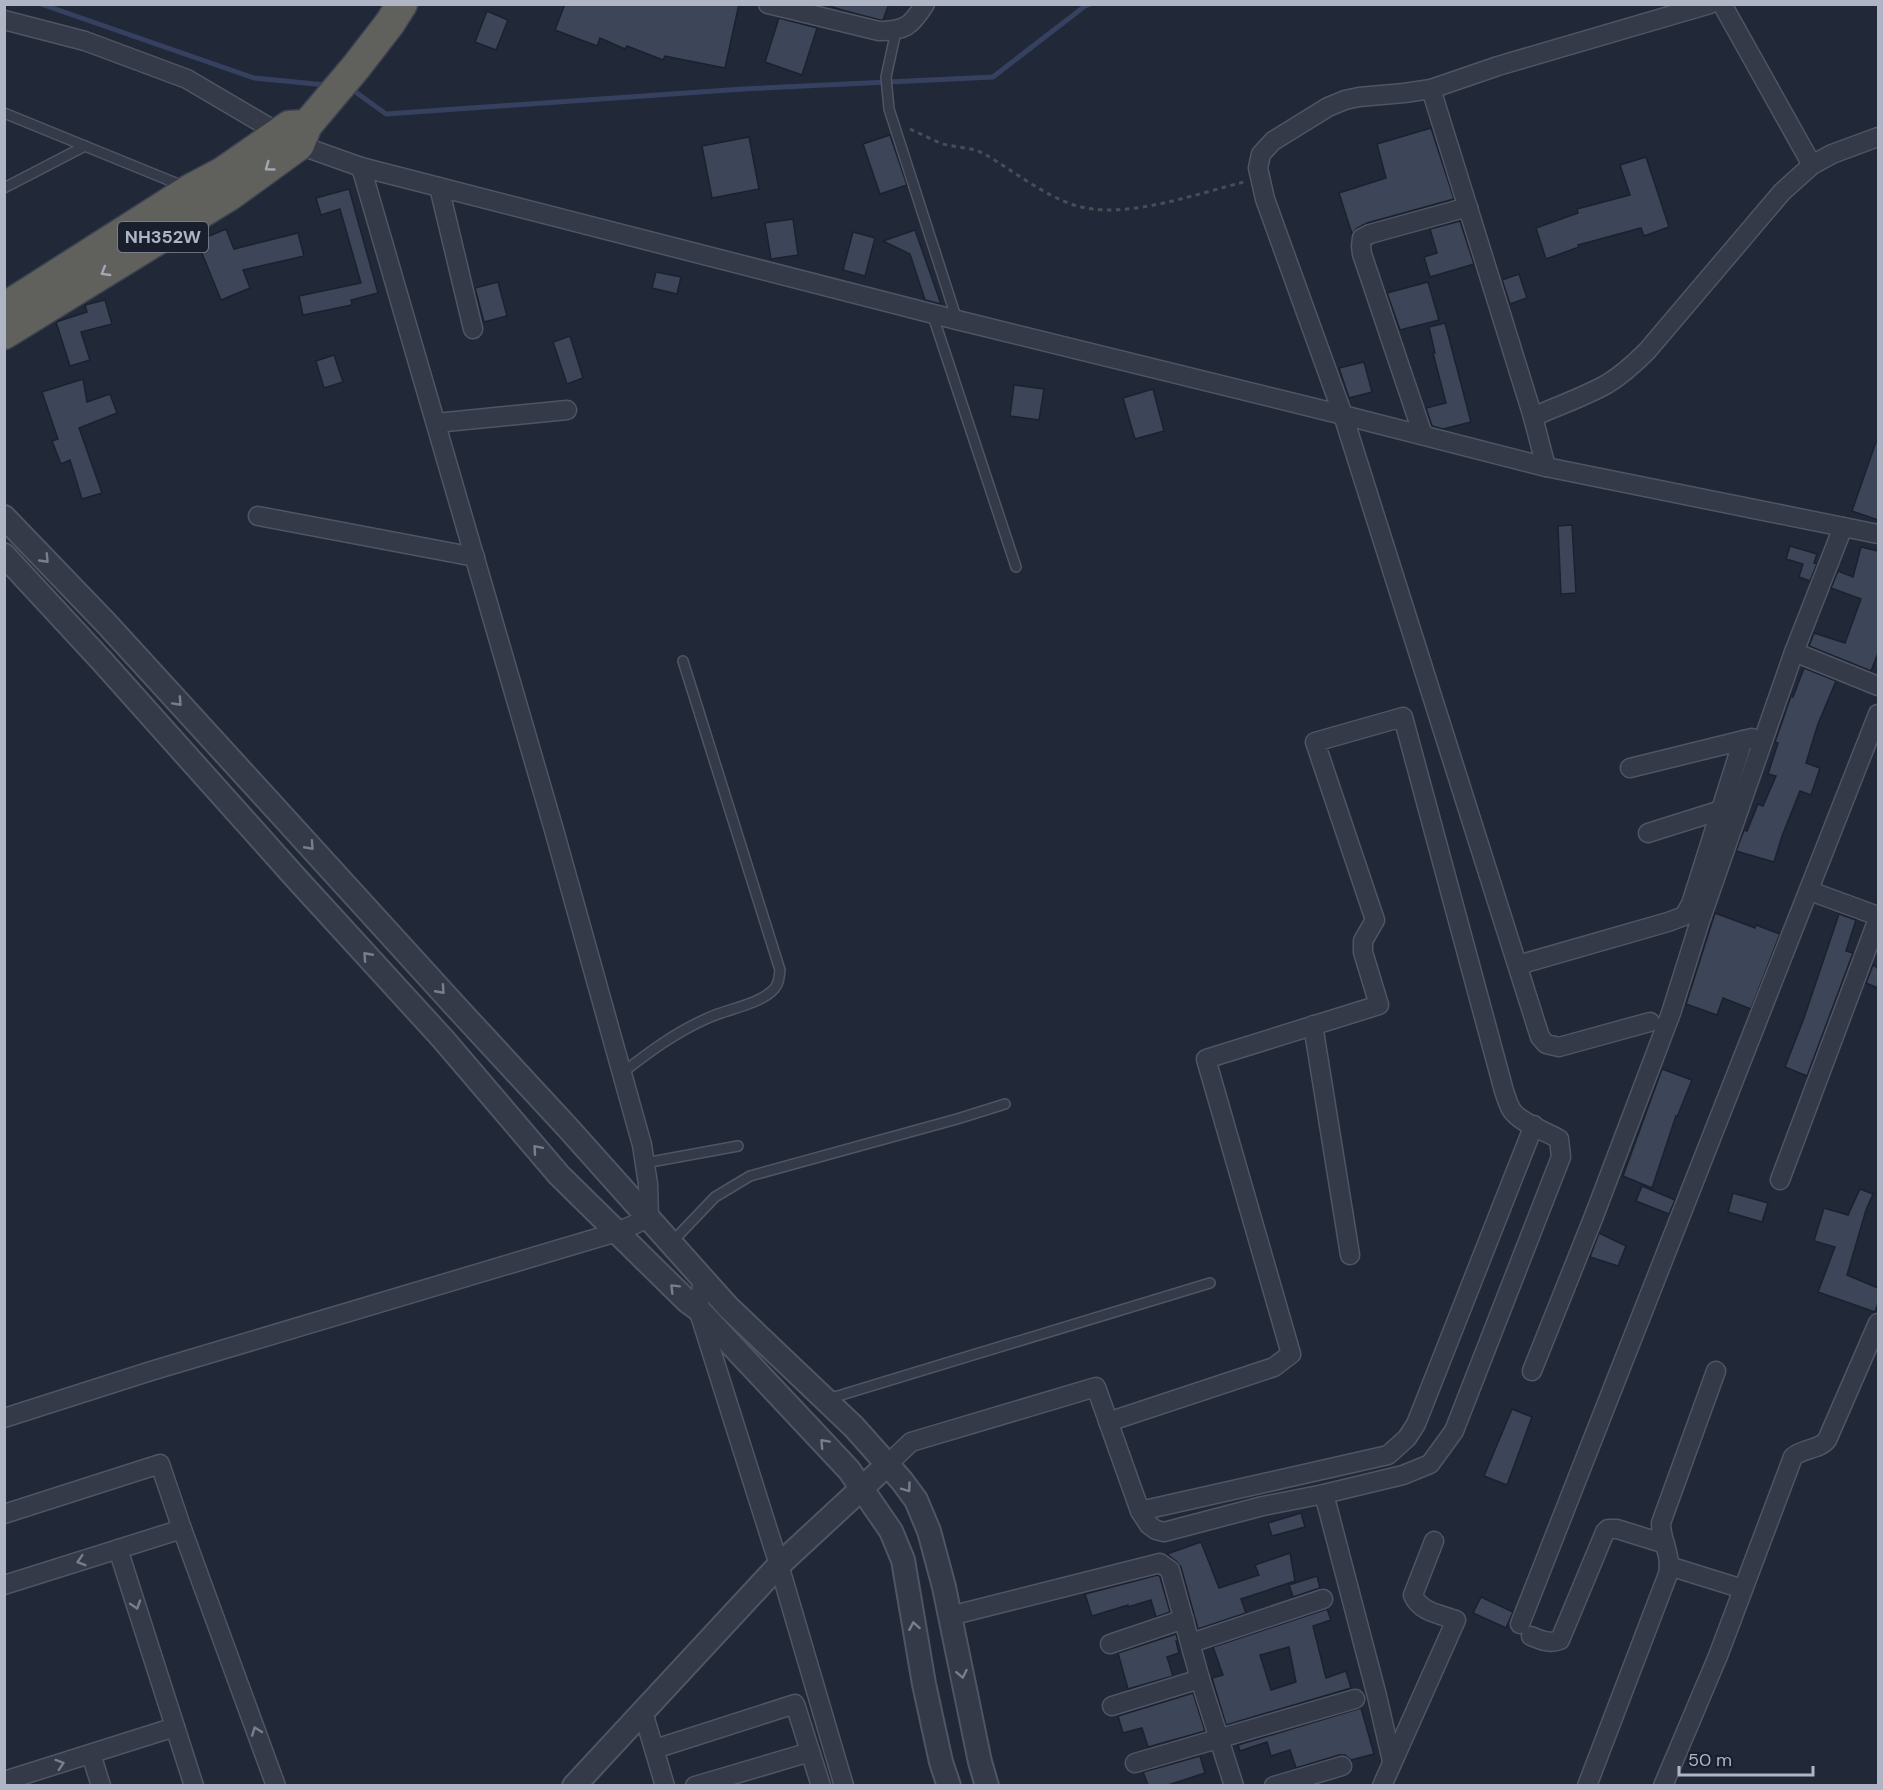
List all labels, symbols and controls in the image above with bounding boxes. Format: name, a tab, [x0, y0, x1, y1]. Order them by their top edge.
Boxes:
one-way arrow	[265, 160, 276, 171]
road number: NH352W	[118, 222, 208, 252]
one-way arrow	[101, 265, 111, 277]
one-way arrow	[38, 553, 49, 563]
one-way arrow	[171, 695, 182, 705]
one-way arrow	[303, 839, 314, 849]
one-way arrow	[363, 952, 374, 962]
one-way arrow	[434, 983, 445, 994]
one-way arrow	[533, 1145, 544, 1156]
one-way arrow	[670, 1284, 681, 1295]
one-way arrow	[820, 1440, 831, 1450]
one-way arrow	[900, 1482, 911, 1493]
one-way arrow	[76, 1554, 87, 1566]
one-way arrow	[129, 1599, 142, 1610]
one-way arrow	[908, 1621, 920, 1631]
one-way arrow	[955, 1669, 968, 1679]
one-way arrow	[251, 1726, 264, 1736]
scale bar	[1679, 1739, 1812, 1777]
text: 50 m	[1688, 1748, 1732, 1772]
one-way arrow	[54, 1758, 65, 1771]

